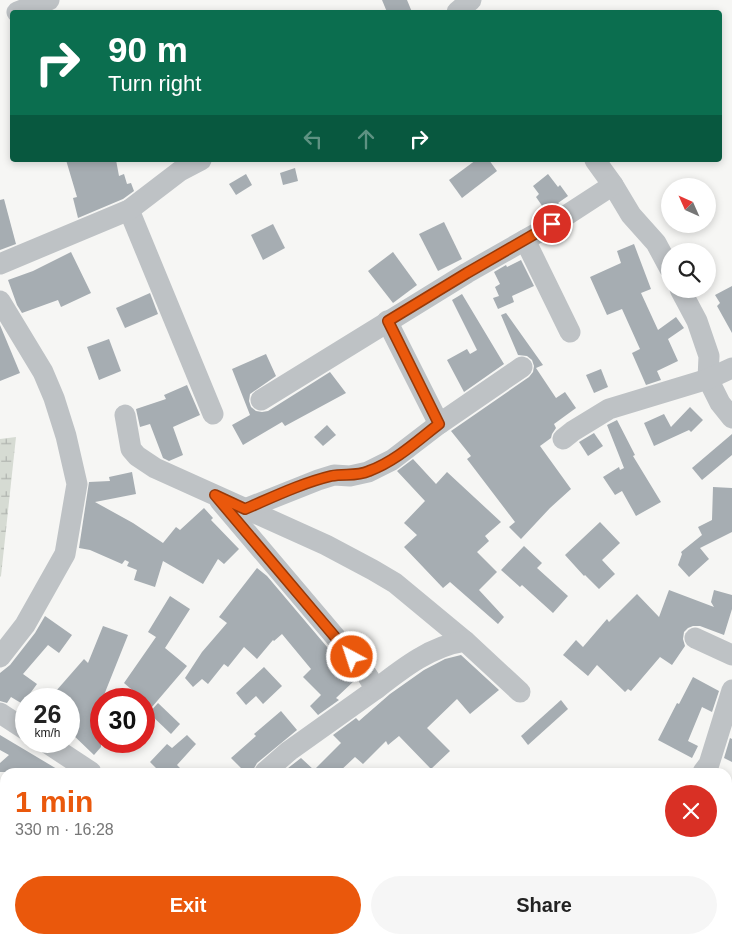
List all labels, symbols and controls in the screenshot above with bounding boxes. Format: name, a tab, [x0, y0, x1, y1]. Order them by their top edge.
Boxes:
icon: right	[25, 30, 90, 95]
text: 90 m	[108, 30, 188, 69]
text: Turn right	[108, 71, 201, 96]
icon: left	[299, 125, 327, 153]
icon: ahead	[352, 125, 380, 153]
icon: right	[405, 125, 433, 153]
north arrow	[661, 178, 716, 232]
map controls	[661, 178, 716, 298]
pin	[531, 203, 573, 245]
icon: arrive	[538, 210, 566, 238]
button: search	[661, 243, 716, 298]
position arrow	[325, 630, 377, 682]
speed limit sign: 30	[90, 688, 155, 753]
text: 26	[34, 700, 61, 728]
text: km/h	[34, 726, 61, 740]
text: 1 min	[15, 785, 93, 818]
button: close	[665, 785, 717, 837]
text: 330 m · 16:28	[15, 821, 114, 838]
button: Exit	[15, 876, 361, 934]
button: Share	[371, 876, 717, 934]

